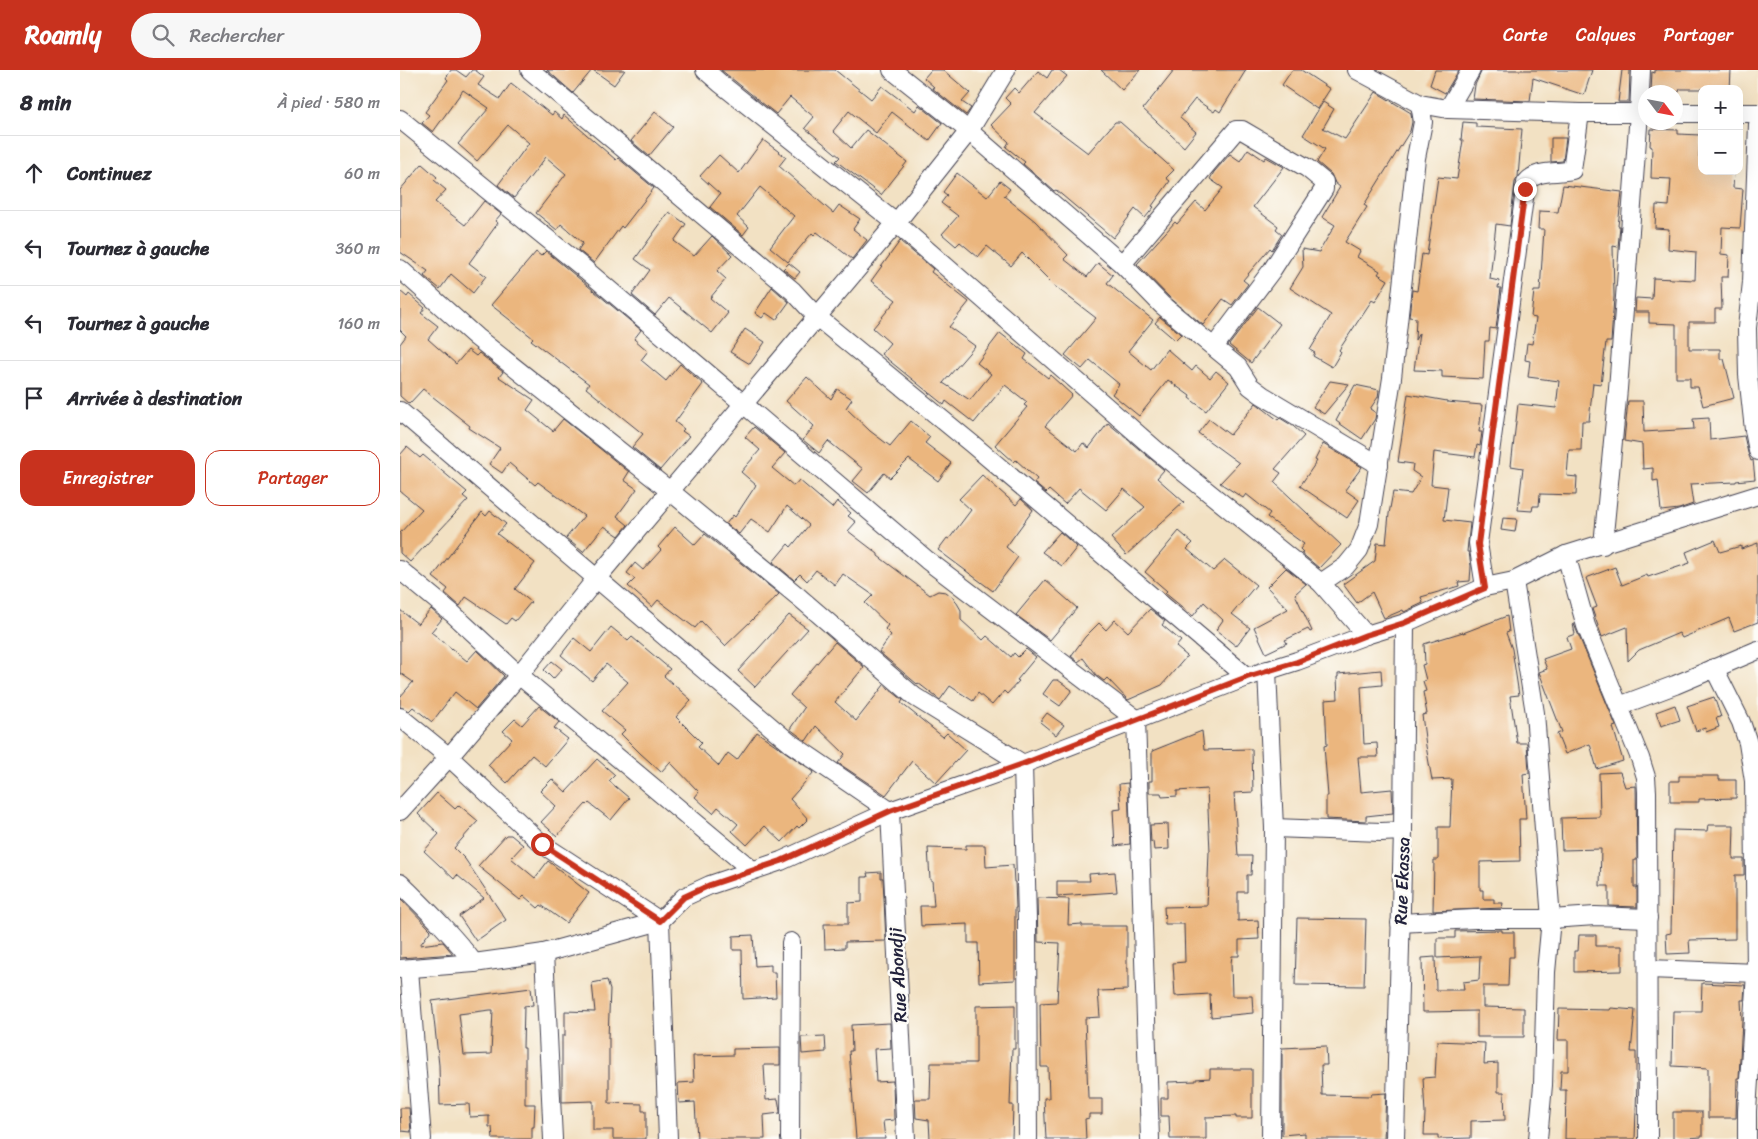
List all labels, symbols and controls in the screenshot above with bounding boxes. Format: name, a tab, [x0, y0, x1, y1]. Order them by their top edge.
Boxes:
search box	[131, 13, 481, 58]
text: Roamly	[25, 14, 101, 56]
text: Rechercher	[189, 19, 284, 52]
text: Carte	[1503, 19, 1548, 51]
text: Calques	[1576, 19, 1636, 51]
text: Partager	[1664, 19, 1733, 51]
icon: search	[149, 21, 177, 49]
text: 8 min	[20, 84, 71, 122]
north arrow	[1638, 85, 1683, 130]
map controls	[1698, 85, 1743, 175]
button: +	[1698, 85, 1743, 130]
text: À pied · 580 m	[277, 88, 380, 117]
button: −	[1698, 130, 1743, 175]
text: Continuez	[67, 157, 152, 190]
icon: ahead	[20, 159, 48, 187]
text: 60 m	[344, 159, 380, 188]
route end	[1514, 178, 1537, 201]
text: Tournez à gauche	[67, 232, 209, 265]
icon: left	[20, 234, 48, 262]
text: 360 m	[336, 234, 380, 263]
text: Tournez à gauche	[67, 307, 209, 340]
icon: left	[20, 309, 48, 337]
text: 160 m	[337, 309, 380, 338]
text: Arrivée à destination	[67, 382, 242, 415]
icon: arrive	[20, 384, 48, 412]
button: Enregistrer	[20, 450, 195, 506]
button: Partager	[205, 450, 380, 506]
route start	[531, 833, 554, 856]
street label: Rue Ekassa	[1384, 837, 1420, 925]
street label: Rue Abondji	[879, 926, 916, 1023]

